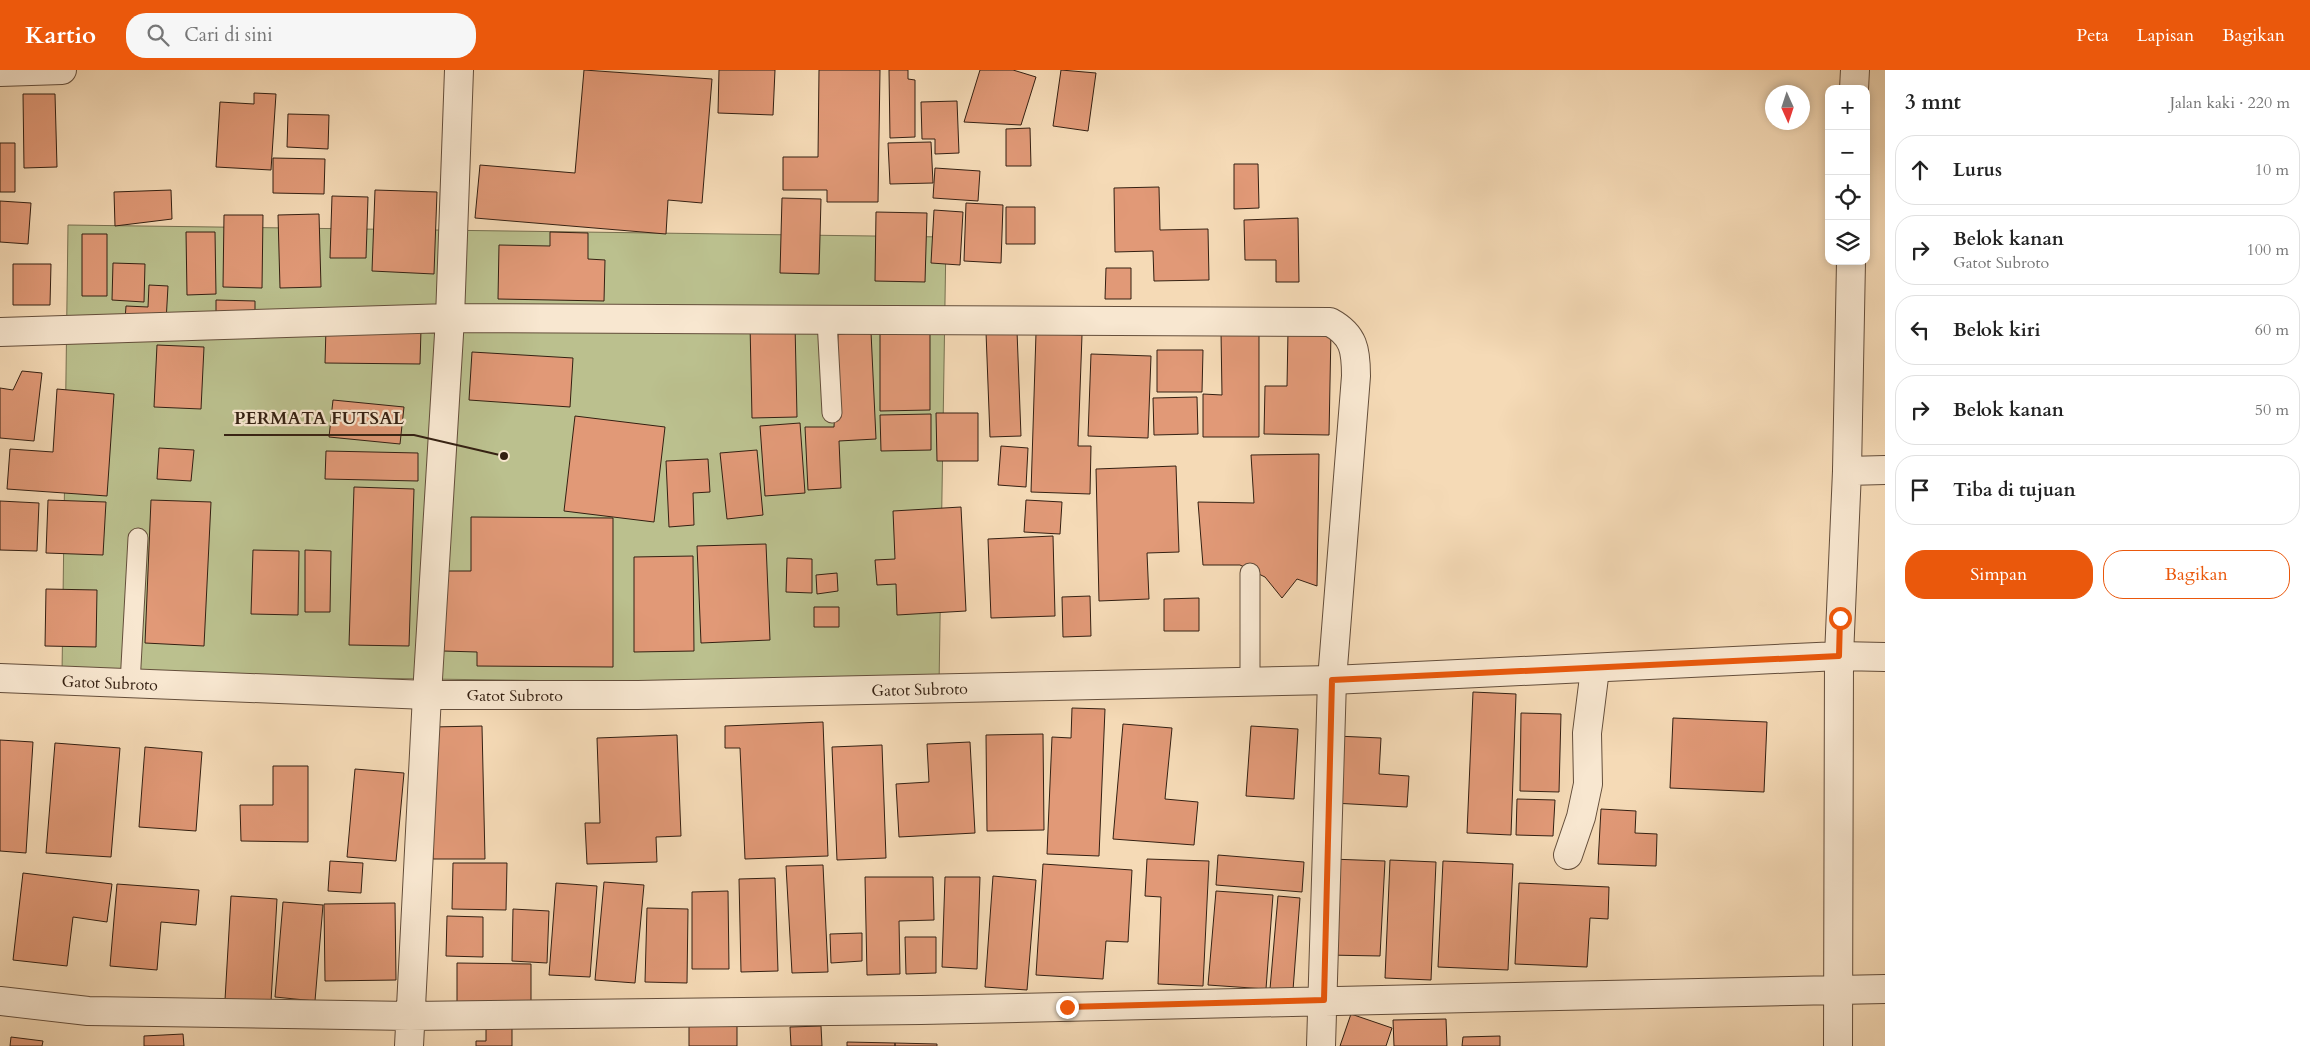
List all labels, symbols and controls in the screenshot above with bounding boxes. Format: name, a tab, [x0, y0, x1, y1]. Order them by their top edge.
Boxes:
search box	[126, 13, 476, 58]
text: Kartio	[25, 19, 96, 52]
icon: search	[144, 21, 172, 49]
text: Cari di sini	[184, 22, 273, 48]
text: Peta	[2077, 23, 2109, 48]
text: Lapisan	[2137, 23, 2194, 48]
text: Bagikan	[2222, 23, 2285, 48]
north arrow	[1765, 85, 1810, 130]
map controls	[1825, 85, 1870, 265]
button: +	[1825, 85, 1870, 130]
text: 3 mnt	[1905, 88, 1961, 117]
text: Jalan kaki · 220 m	[2170, 92, 2290, 114]
button: −	[1825, 130, 1870, 175]
icon: ahead	[1906, 156, 1934, 184]
text: Lurus	[1953, 157, 2002, 183]
text: 10 m	[2255, 159, 2289, 181]
button: locate	[1825, 175, 1870, 220]
button: layers	[1825, 220, 1870, 265]
text: Belok kanan	[1953, 226, 2064, 252]
icon: right	[1906, 236, 1934, 264]
text: 100 m	[2247, 239, 2289, 261]
text: Gatot Subroto	[1953, 252, 2049, 274]
icon: left	[1906, 316, 1934, 344]
text: Belok kiri	[1953, 317, 2040, 343]
text: 60 m	[2255, 319, 2289, 341]
icon: right	[1906, 396, 1934, 424]
text: Belok kanan	[1953, 397, 2064, 423]
text: 50 m	[2255, 399, 2289, 421]
callout: PERMATA FUTSAL	[224, 402, 414, 435]
text: PERMATA FUTSAL	[234, 406, 405, 431]
icon: arrive	[1906, 476, 1934, 504]
text: Tiba di tujuan	[1953, 477, 2076, 503]
button: Simpan	[1905, 550, 2093, 599]
button: Bagikan	[2103, 550, 2290, 599]
route start	[1829, 607, 1852, 630]
street label: Gatot Subroto	[61, 670, 159, 696]
street label: Gatot Subroto	[871, 678, 968, 702]
street label: Gatot Subroto	[467, 685, 563, 707]
route end	[1056, 996, 1079, 1019]

